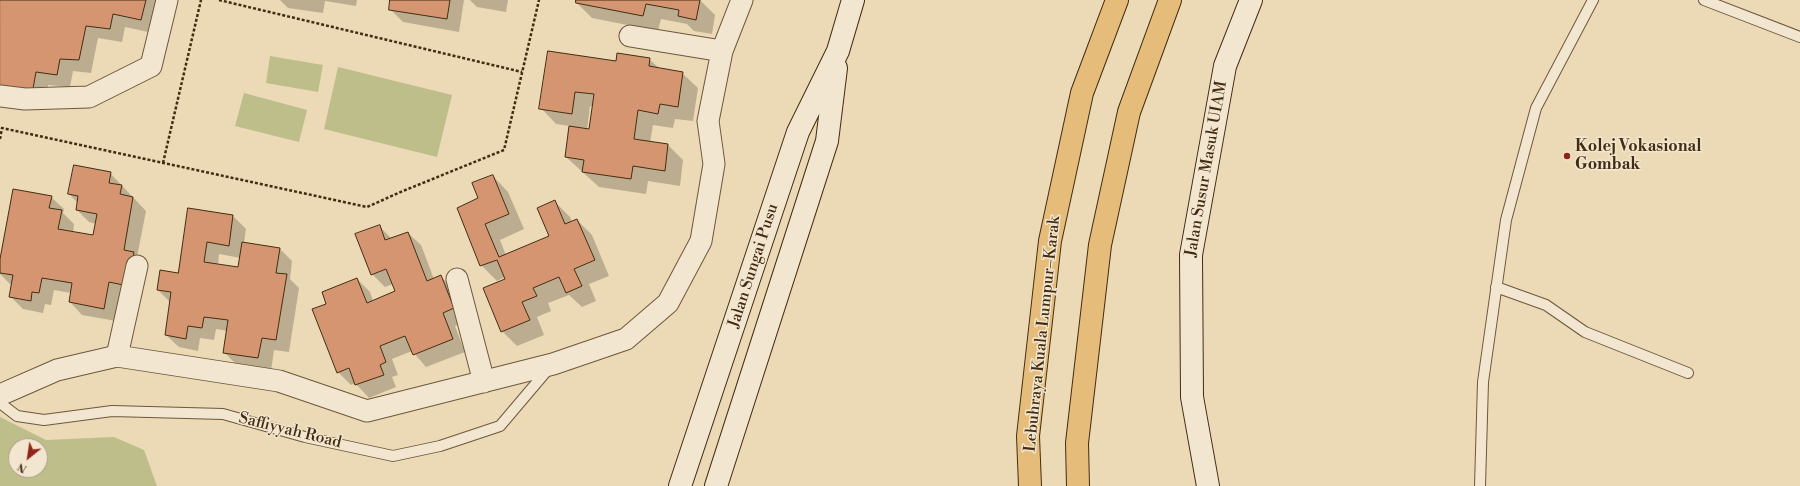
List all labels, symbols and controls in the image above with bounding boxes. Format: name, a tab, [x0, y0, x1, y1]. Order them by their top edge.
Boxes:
street label: Jalan Susur Masuk UIAM	[1182, 80, 1232, 258]
place label: Kolej Vokasional Gombak	[1575, 137, 1701, 175]
marker: Kolej Vokasional Gombak	[1562, 151, 1572, 161]
street label: Jalan Sungai Pusu	[725, 201, 783, 331]
street label: Lebuhraya Kuala Lumpur–Karak	[1021, 215, 1065, 453]
street label: Saffiyyah Road	[237, 409, 343, 453]
north arrow	[8, 438, 48, 478]
text: N	[15, 459, 30, 476]

